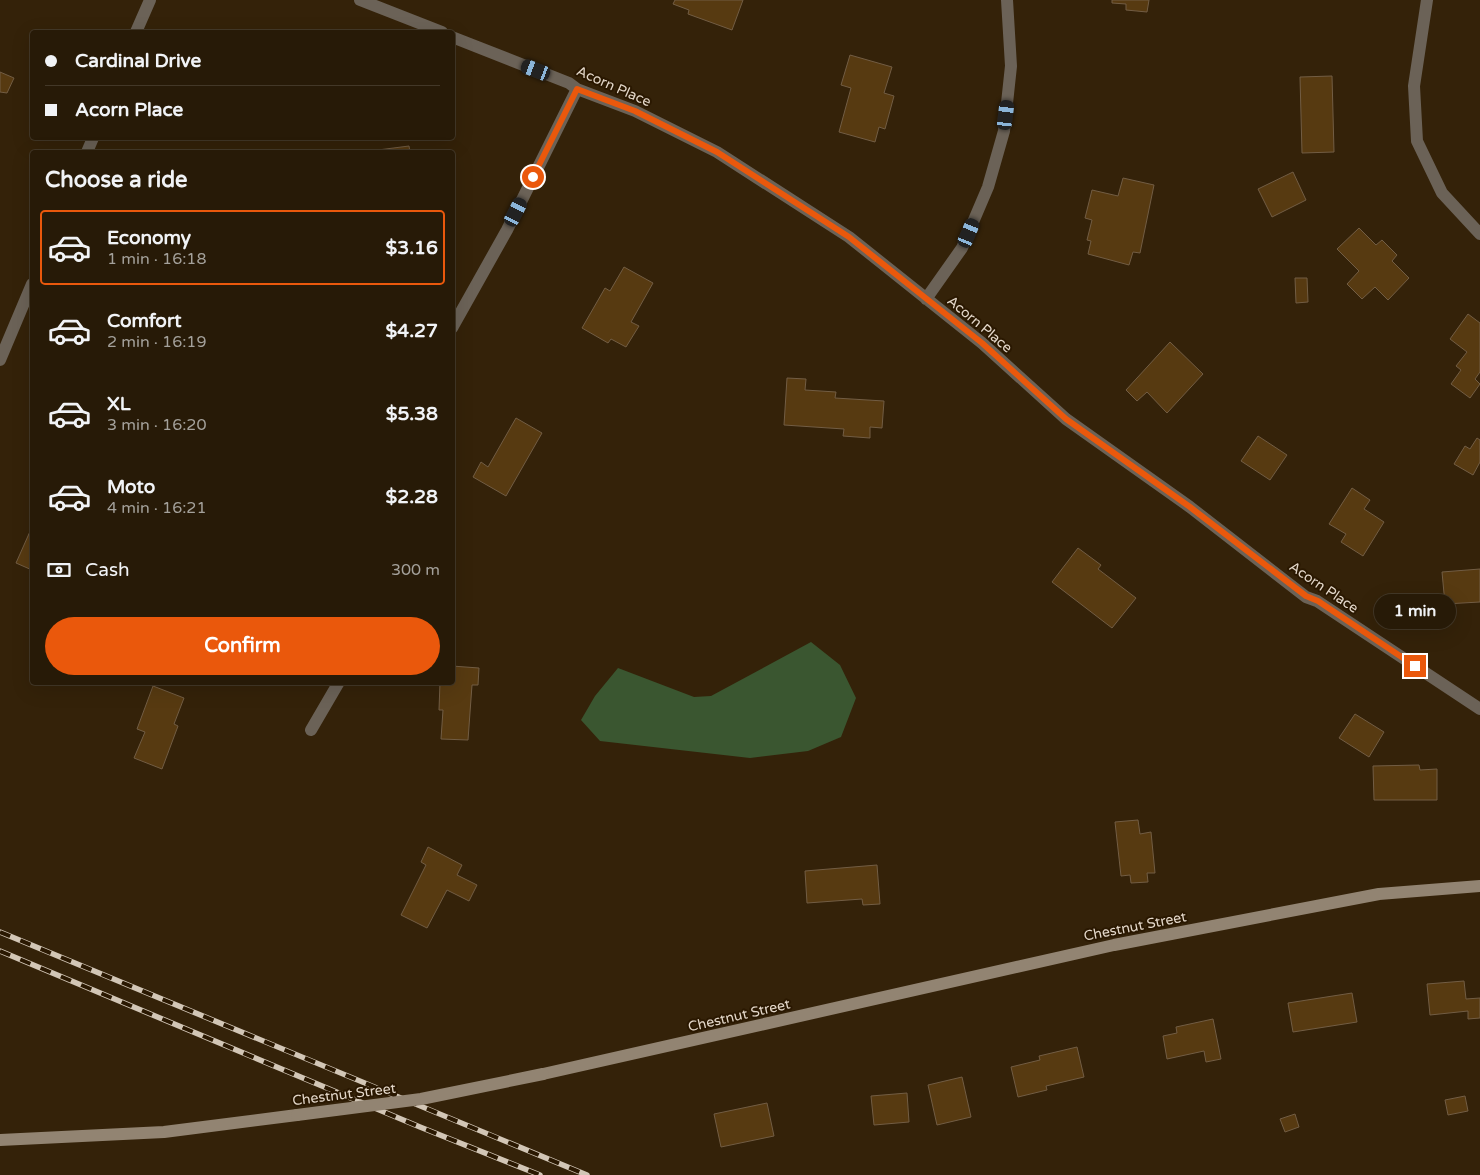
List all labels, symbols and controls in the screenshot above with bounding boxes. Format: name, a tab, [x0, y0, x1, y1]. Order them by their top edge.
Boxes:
text: Cardinal Drive	[75, 50, 201, 72]
car	[519, 58, 552, 82]
street label: Acorn Place	[574, 62, 654, 110]
text: Acorn Place	[75, 99, 183, 121]
car	[996, 99, 1015, 131]
route start	[522, 166, 544, 188]
text: Choose a ride	[45, 167, 188, 193]
car	[502, 195, 529, 229]
car	[956, 216, 981, 250]
icon: car	[47, 225, 92, 270]
text: Economy	[107, 227, 191, 249]
text: $3.16	[386, 237, 438, 259]
text: 1 min · 16:18	[107, 249, 206, 269]
street label: Acorn Place	[944, 292, 1016, 357]
icon: car	[47, 308, 92, 353]
text: Comfort	[107, 310, 181, 332]
text: $4.27	[386, 320, 438, 342]
text: 2 min · 16:19	[107, 332, 206, 352]
icon: car	[47, 391, 92, 436]
text: XL	[107, 393, 131, 415]
text: $5.38	[386, 403, 438, 425]
text: 3 min · 16:20	[107, 415, 206, 435]
icon: car	[47, 474, 92, 519]
text: Moto	[107, 476, 155, 498]
text: $2.28	[386, 486, 438, 508]
text: 4 min · 16:21	[107, 498, 206, 518]
icon: cash	[45, 556, 73, 584]
street label: Acorn Place	[1286, 558, 1362, 617]
text: Cash	[85, 559, 130, 581]
text: 300 m	[391, 560, 440, 580]
callout: 1 min	[1374, 594, 1456, 628]
text: 1 min	[1394, 601, 1436, 621]
button: Confirm	[45, 617, 440, 675]
route end	[1404, 655, 1426, 677]
street label: Chestnut Street	[1082, 908, 1188, 945]
street label: Chestnut Street	[686, 995, 792, 1035]
street label: Chestnut Street	[291, 1080, 397, 1109]

